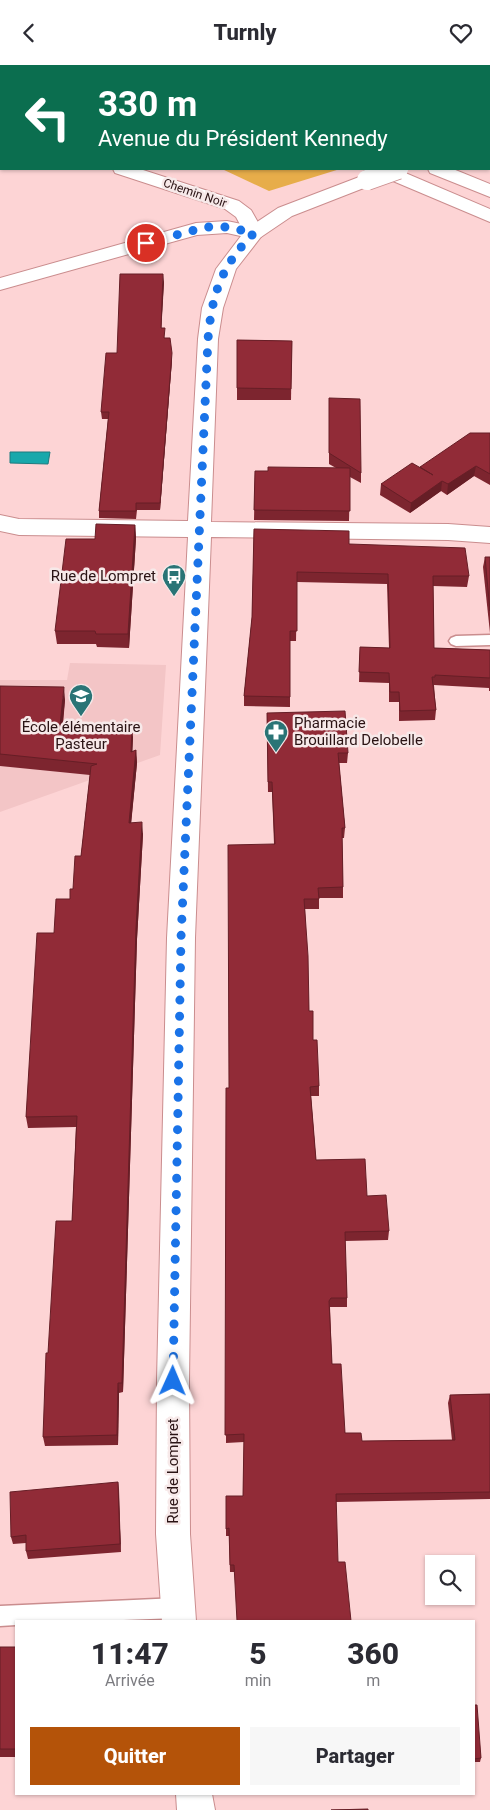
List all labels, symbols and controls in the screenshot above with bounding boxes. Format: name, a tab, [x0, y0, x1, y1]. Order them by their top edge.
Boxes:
icon: back	[15, 19, 43, 47]
icon: heart	[447, 19, 475, 47]
text: Turnly	[213, 20, 277, 45]
text: 330 m	[98, 84, 197, 125]
icon: left	[15, 85, 80, 150]
text: Avenue du Président Kennedy	[98, 126, 388, 151]
street label: Chemin Noir	[161, 176, 229, 210]
pin	[125, 222, 167, 264]
icon: arrive	[132, 229, 160, 257]
bus stop icon: Rue de Lompret	[161, 563, 187, 597]
place label: Rue de Lompret	[51, 567, 156, 585]
school or university icon: École élémentaire Pasteur	[68, 683, 94, 717]
place label: Pharmacie Brouillard Delobelle	[294, 714, 423, 749]
place label: École élémentaire Pasteur	[22, 718, 140, 753]
pharmacy icon: Pharmacie Brouillard Delobelle	[263, 719, 289, 753]
position arrow	[146, 1354, 198, 1406]
street label: Rue de Lompret	[164, 1418, 182, 1524]
map controls	[425, 1555, 475, 1605]
button: search	[425, 1555, 475, 1605]
text: 11:47	[91, 1636, 169, 1671]
text: 5	[249, 1636, 267, 1671]
text: 360	[347, 1636, 399, 1671]
text: Arrivée	[105, 1671, 155, 1690]
text: min	[245, 1671, 271, 1690]
text: m	[366, 1671, 380, 1690]
button: Quitter	[30, 1727, 240, 1785]
button: Partager	[250, 1727, 460, 1785]

